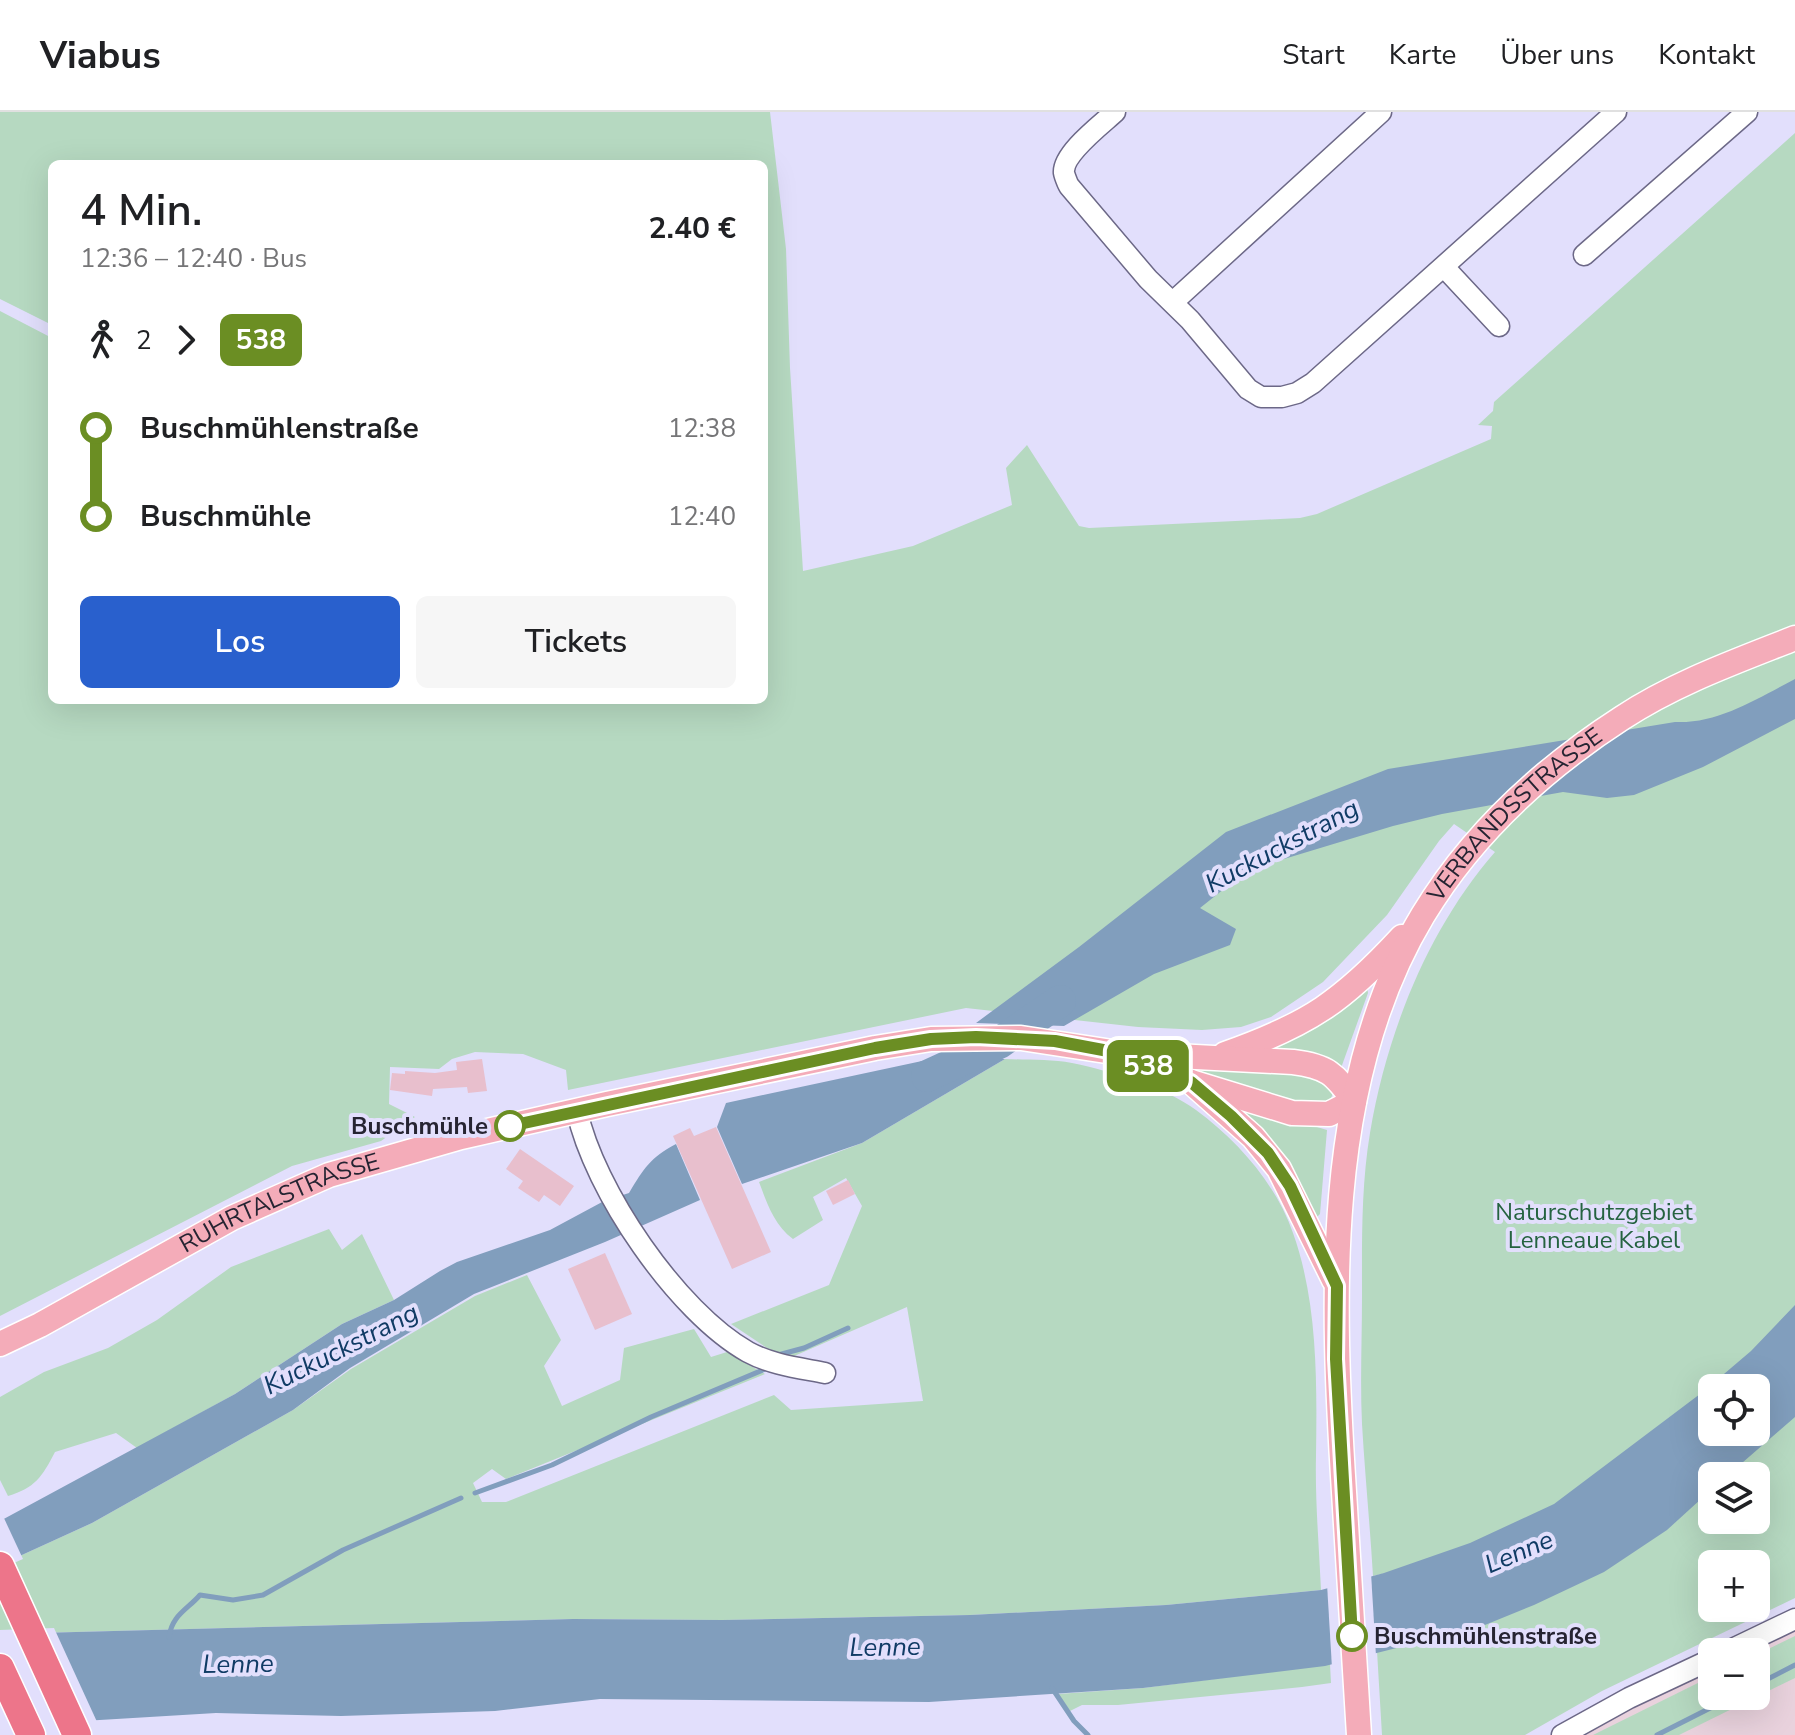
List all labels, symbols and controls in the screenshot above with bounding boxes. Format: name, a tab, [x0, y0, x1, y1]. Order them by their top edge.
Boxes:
text: Viabus	[40, 30, 161, 81]
text: Start	[1282, 36, 1345, 74]
text: Karte	[1389, 36, 1456, 74]
text: Über uns	[1500, 36, 1614, 74]
text: Kontakt	[1658, 36, 1755, 74]
text: 4 Min.	[80, 181, 202, 241]
text: 2.40 €	[648, 208, 736, 249]
text: 12:36 – 12:40 · Bus	[80, 241, 307, 276]
icon: walk	[80, 318, 124, 362]
icon: forward	[164, 318, 208, 362]
text: 538	[236, 321, 286, 359]
text: 2	[136, 323, 152, 358]
text: Buschmühlenstraße	[140, 408, 419, 449]
text: 12:38	[668, 411, 736, 446]
text: Buschmühle	[140, 496, 311, 537]
text: 12:40	[668, 499, 736, 534]
button: Los	[80, 596, 400, 688]
button: Tickets	[416, 596, 736, 688]
street label: VERBANDSSTRASSE	[1419, 720, 1608, 909]
water label: Kuckuckstrang	[1199, 791, 1365, 901]
line badge: 538	[1102, 1040, 1194, 1092]
text: 538	[1123, 1047, 1173, 1085]
place label: Buschmühle	[351, 1110, 488, 1142]
marker: Buschmühle	[495, 1111, 525, 1141]
street label: RUHRTALSTRASSE	[174, 1145, 383, 1260]
park label: Naturschutzgebiet Lenneaue Kabel	[1495, 1196, 1693, 1256]
water label: Kuckuckstrang	[258, 1295, 424, 1403]
map controls	[1698, 1374, 1770, 1710]
button: locate	[1698, 1374, 1770, 1446]
button: layers	[1698, 1462, 1770, 1534]
water label: Lenne	[1479, 1522, 1559, 1582]
button: +	[1698, 1550, 1770, 1622]
place label: Buschmühlenstraße	[1374, 1620, 1597, 1652]
marker: Buschmühlenstraße	[1337, 1621, 1367, 1651]
water label: Lenne	[849, 1629, 921, 1665]
button: −	[1698, 1638, 1770, 1710]
water label: Lenne	[202, 1646, 274, 1682]

